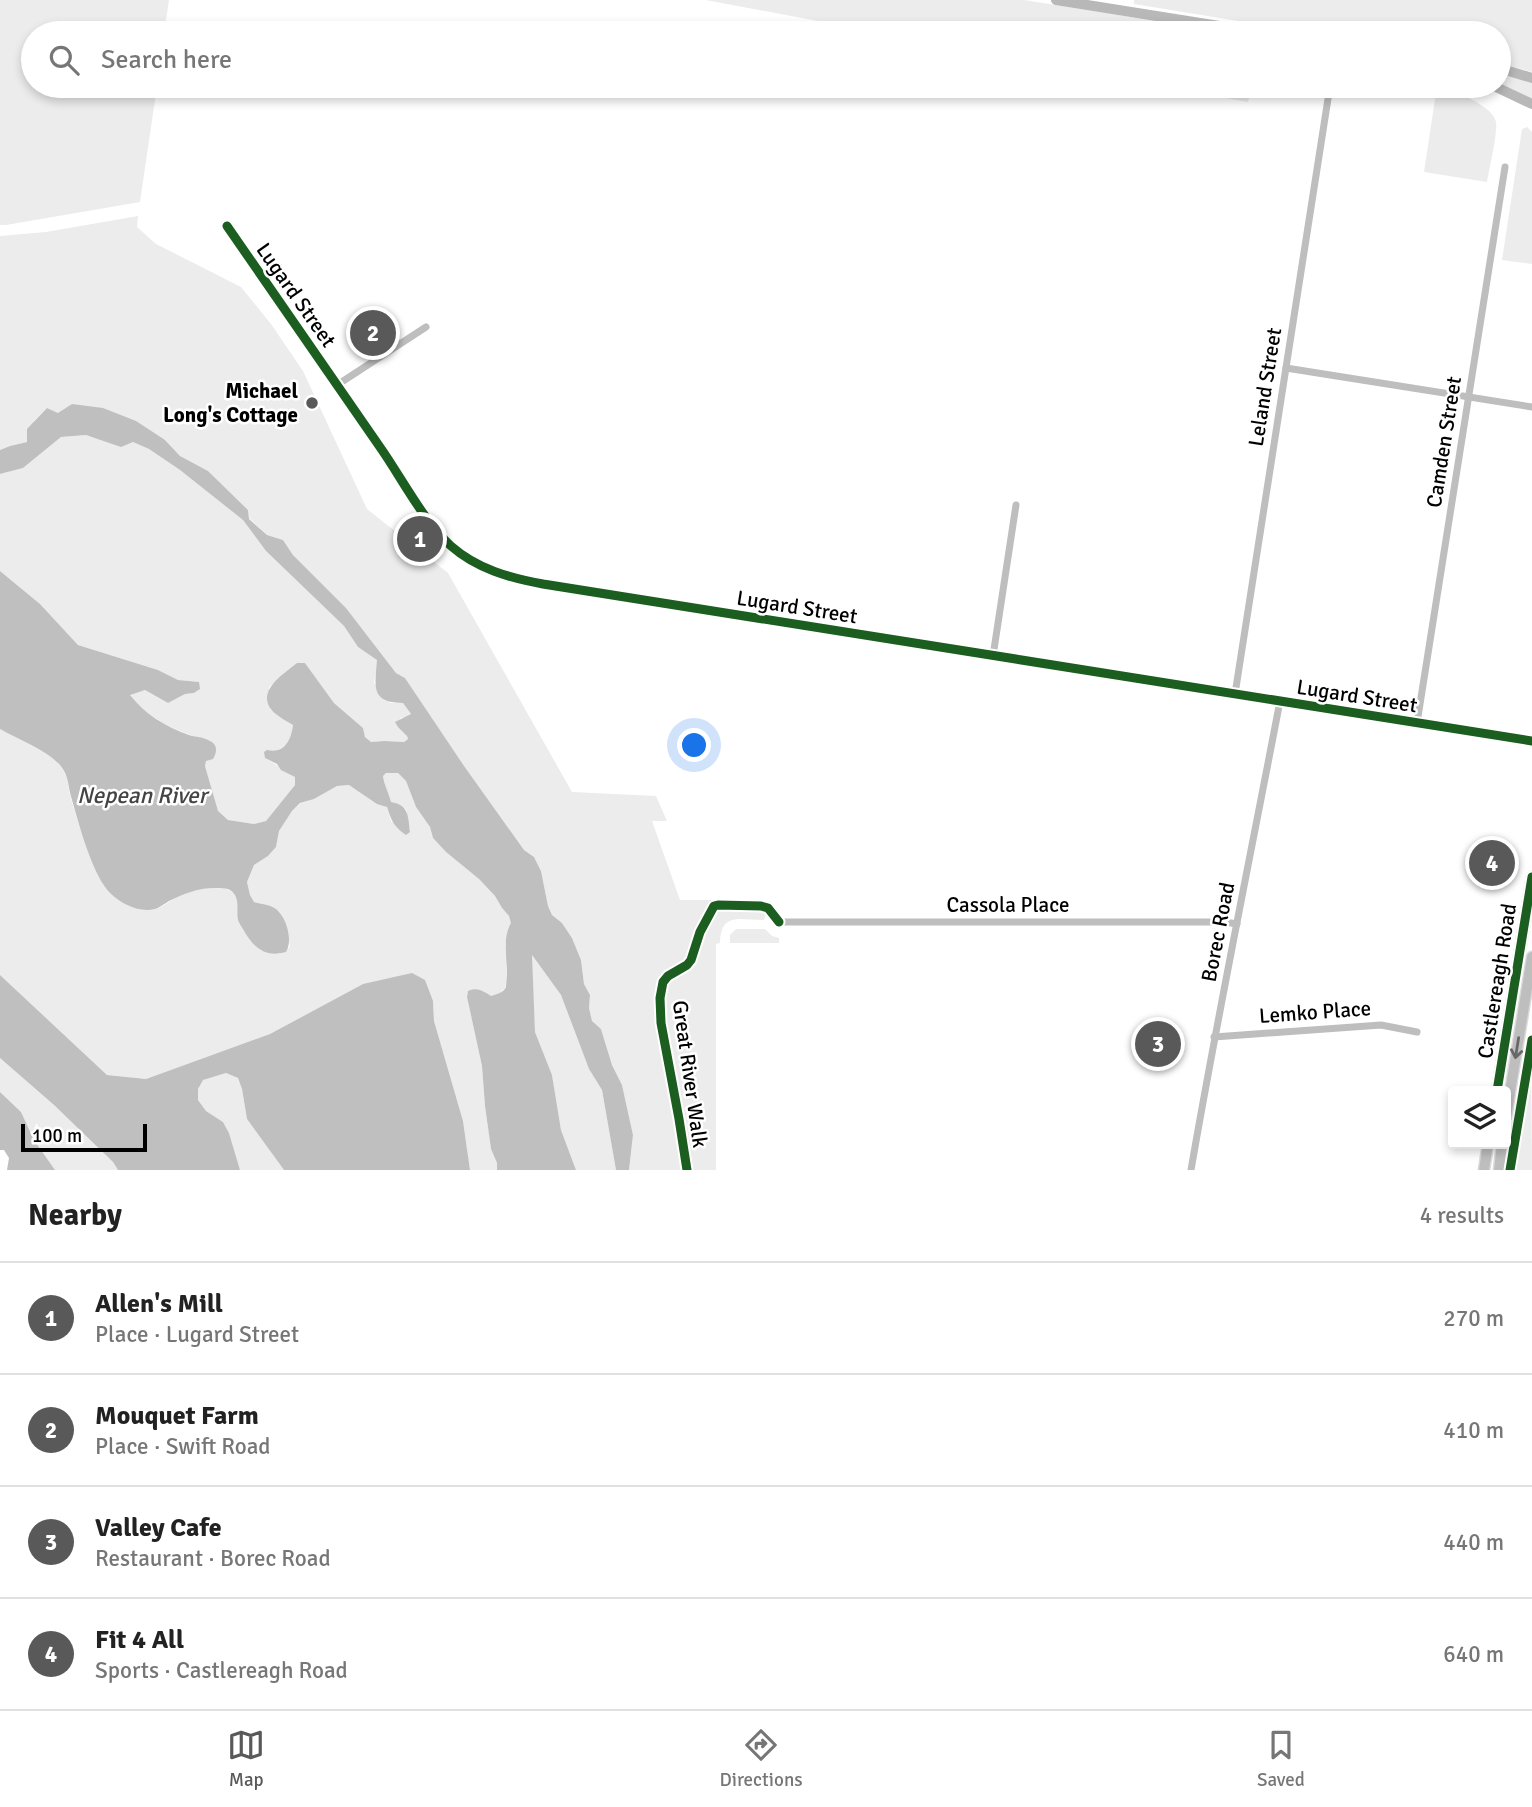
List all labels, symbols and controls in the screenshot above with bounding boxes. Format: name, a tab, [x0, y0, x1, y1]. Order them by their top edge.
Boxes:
search box	[21, 21, 1511, 98]
icon: search	[45, 41, 83, 79]
text: Search here	[101, 44, 232, 76]
street label: Lugard Street	[250, 238, 342, 352]
pin: 2	[350, 307, 396, 359]
street label: Leland Street	[1243, 326, 1287, 448]
street label: Camden Street	[1421, 375, 1467, 509]
place label: Michael Long's Cottage	[163, 378, 298, 428]
marker: Michael Long's Cottage	[304, 395, 320, 411]
pin: 1	[397, 513, 443, 565]
street label: Lugard Street	[735, 585, 859, 629]
street label: Lugard Street	[1295, 674, 1419, 718]
your location	[677, 728, 711, 762]
water label: Nepean River	[77, 781, 211, 810]
pin: 4	[1469, 837, 1515, 889]
street label: Borec Road	[1196, 880, 1240, 984]
street label: Cassola Place	[947, 892, 1069, 918]
street label: Castlereagh Road	[1472, 902, 1522, 1060]
street label: Lemko Place	[1258, 995, 1372, 1029]
street label: Great River Walk	[667, 999, 713, 1150]
pin: 3	[1135, 1018, 1181, 1070]
one-way arrow	[1510, 1036, 1523, 1059]
map controls	[1448, 1086, 1511, 1149]
button: layers	[1448, 1086, 1511, 1149]
scale bar	[21, 1121, 147, 1153]
text: 100 m	[32, 1124, 82, 1148]
text: Nearby	[28, 1197, 122, 1234]
text: 4 results	[1420, 1201, 1504, 1230]
text: Allen's Mill	[95, 1288, 223, 1320]
text: 1	[45, 1304, 57, 1333]
text: 270 m	[1443, 1304, 1504, 1333]
text: Place · Lugard Street	[95, 1320, 299, 1349]
text: Mouquet Farm	[95, 1400, 259, 1432]
text: 2	[45, 1416, 57, 1445]
text: 410 m	[1443, 1416, 1504, 1445]
text: Place · Swift Road	[95, 1432, 270, 1461]
text: Valley Cafe	[95, 1512, 222, 1544]
text: 3	[45, 1528, 57, 1557]
text: 440 m	[1443, 1528, 1504, 1557]
text: Restaurant · Borec Road	[95, 1544, 331, 1573]
text: Fit 4 All	[95, 1624, 184, 1656]
text: 4	[45, 1640, 57, 1669]
text: 640 m	[1443, 1640, 1504, 1669]
text: Sports · Castlereagh Road	[95, 1656, 348, 1685]
tab: Map	[227, 1726, 265, 1792]
tab: Directions	[720, 1726, 803, 1792]
tab: Saved	[1257, 1726, 1305, 1792]

